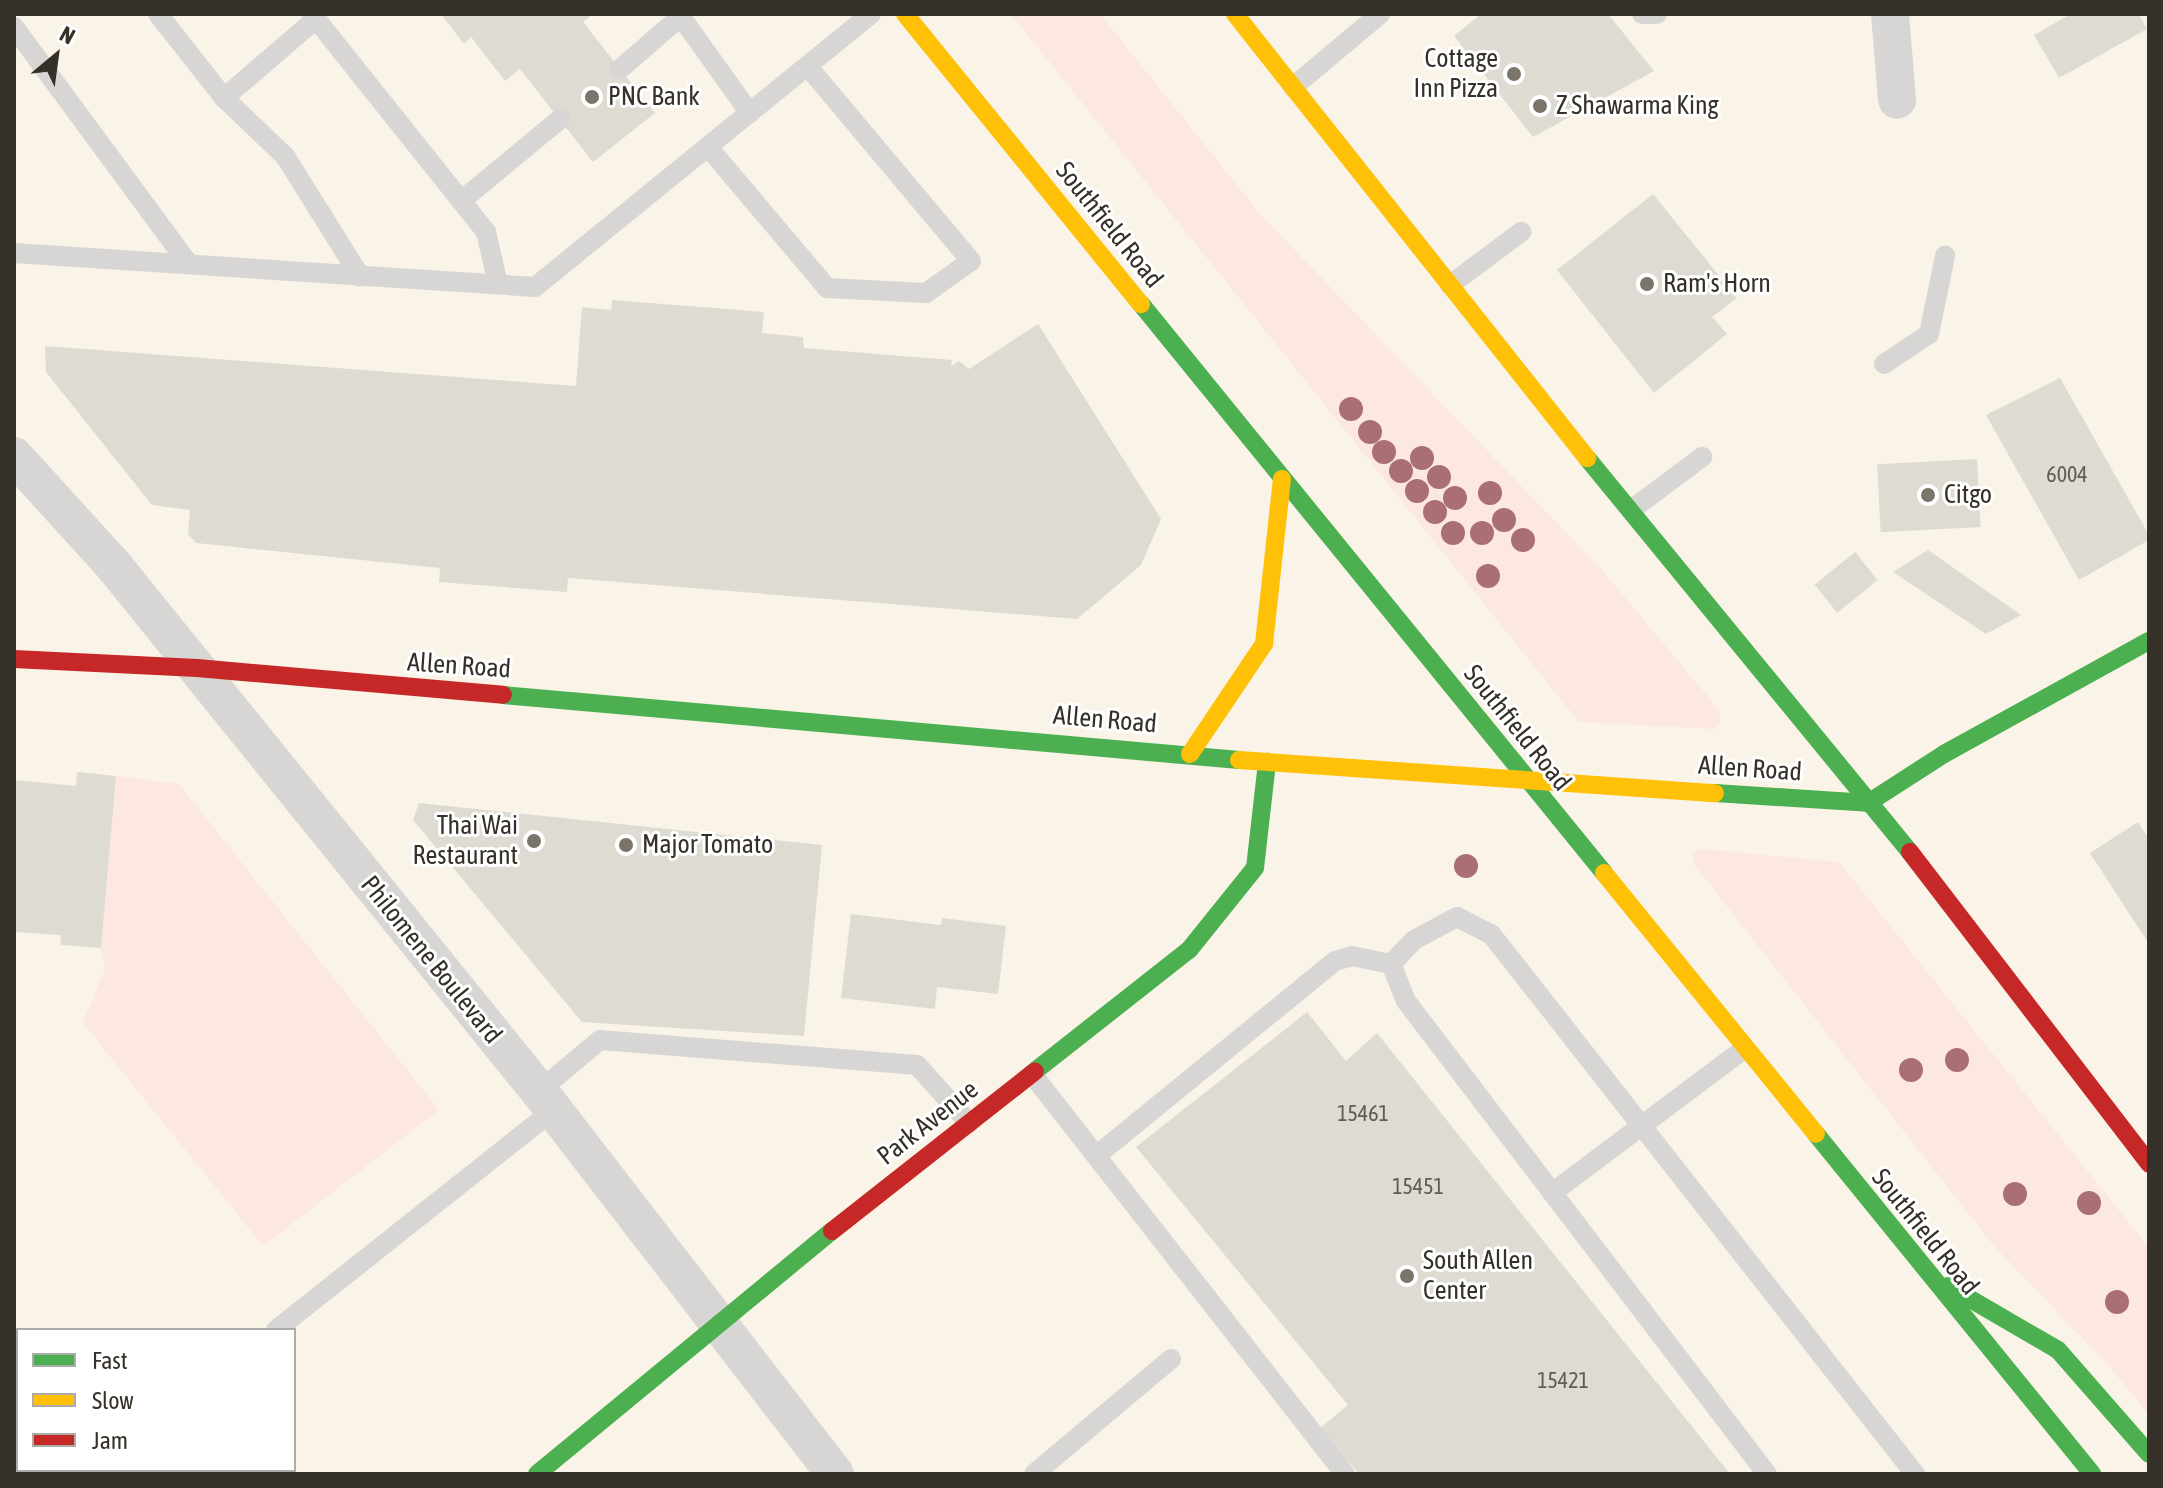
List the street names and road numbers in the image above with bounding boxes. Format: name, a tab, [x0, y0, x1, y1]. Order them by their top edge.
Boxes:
street label: Southfield Road	[1049, 156, 1169, 294]
street label: Allen Road	[406, 647, 512, 685]
street label: Southfield Road	[1457, 659, 1577, 797]
street label: Allen Road	[1052, 700, 1158, 740]
street label: Allen Road	[1697, 750, 1803, 788]
street label: Philomene Boulevard	[354, 870, 508, 1050]
street label: Park Avenue	[872, 1074, 984, 1172]
street label: Southfield Road	[1865, 1163, 1985, 1301]

